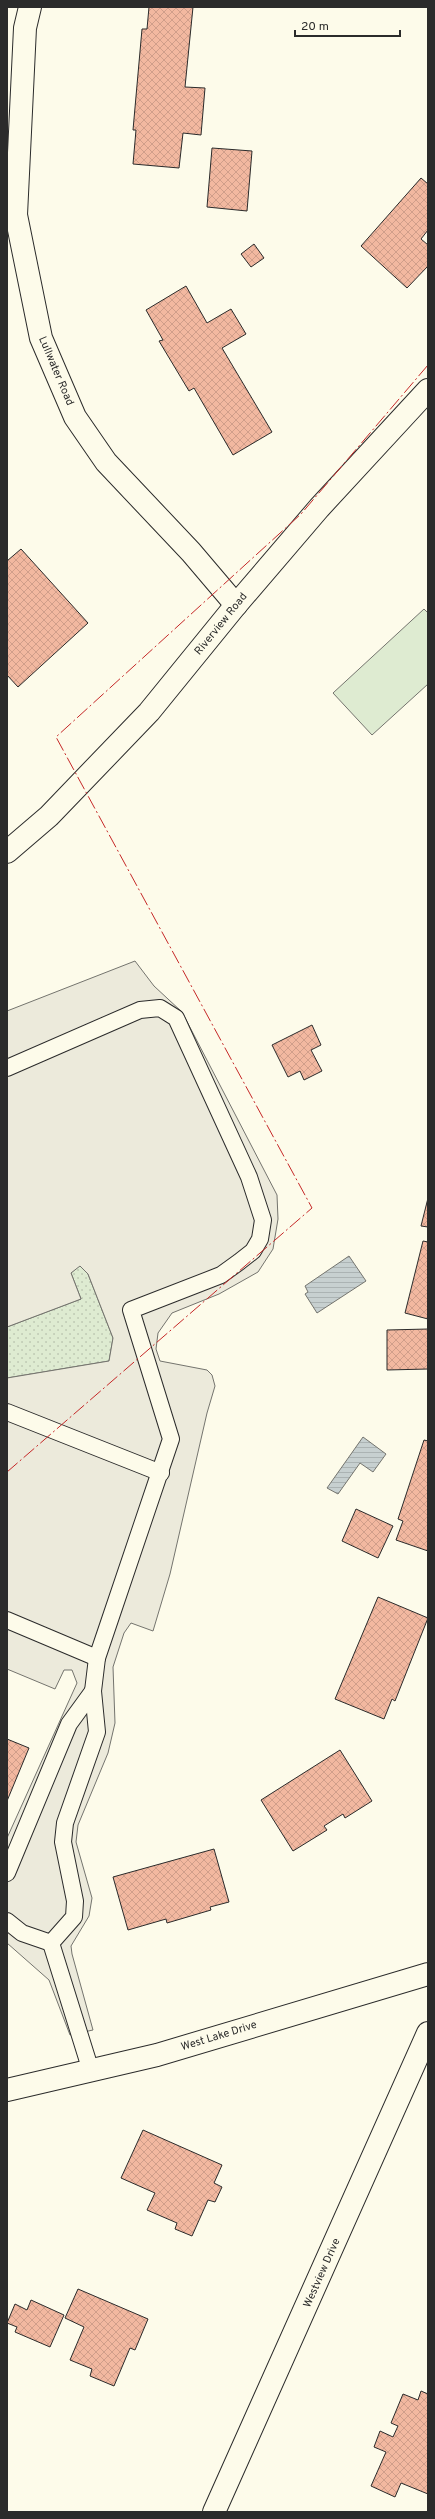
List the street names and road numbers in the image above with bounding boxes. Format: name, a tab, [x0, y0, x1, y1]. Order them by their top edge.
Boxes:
street label: Lullwater Road	[35, 334, 77, 408]
street label: Riverview Road	[192, 590, 250, 658]
street label: West Lake Drive	[179, 2018, 259, 2054]
street label: Westview Drive	[300, 2236, 344, 2310]

